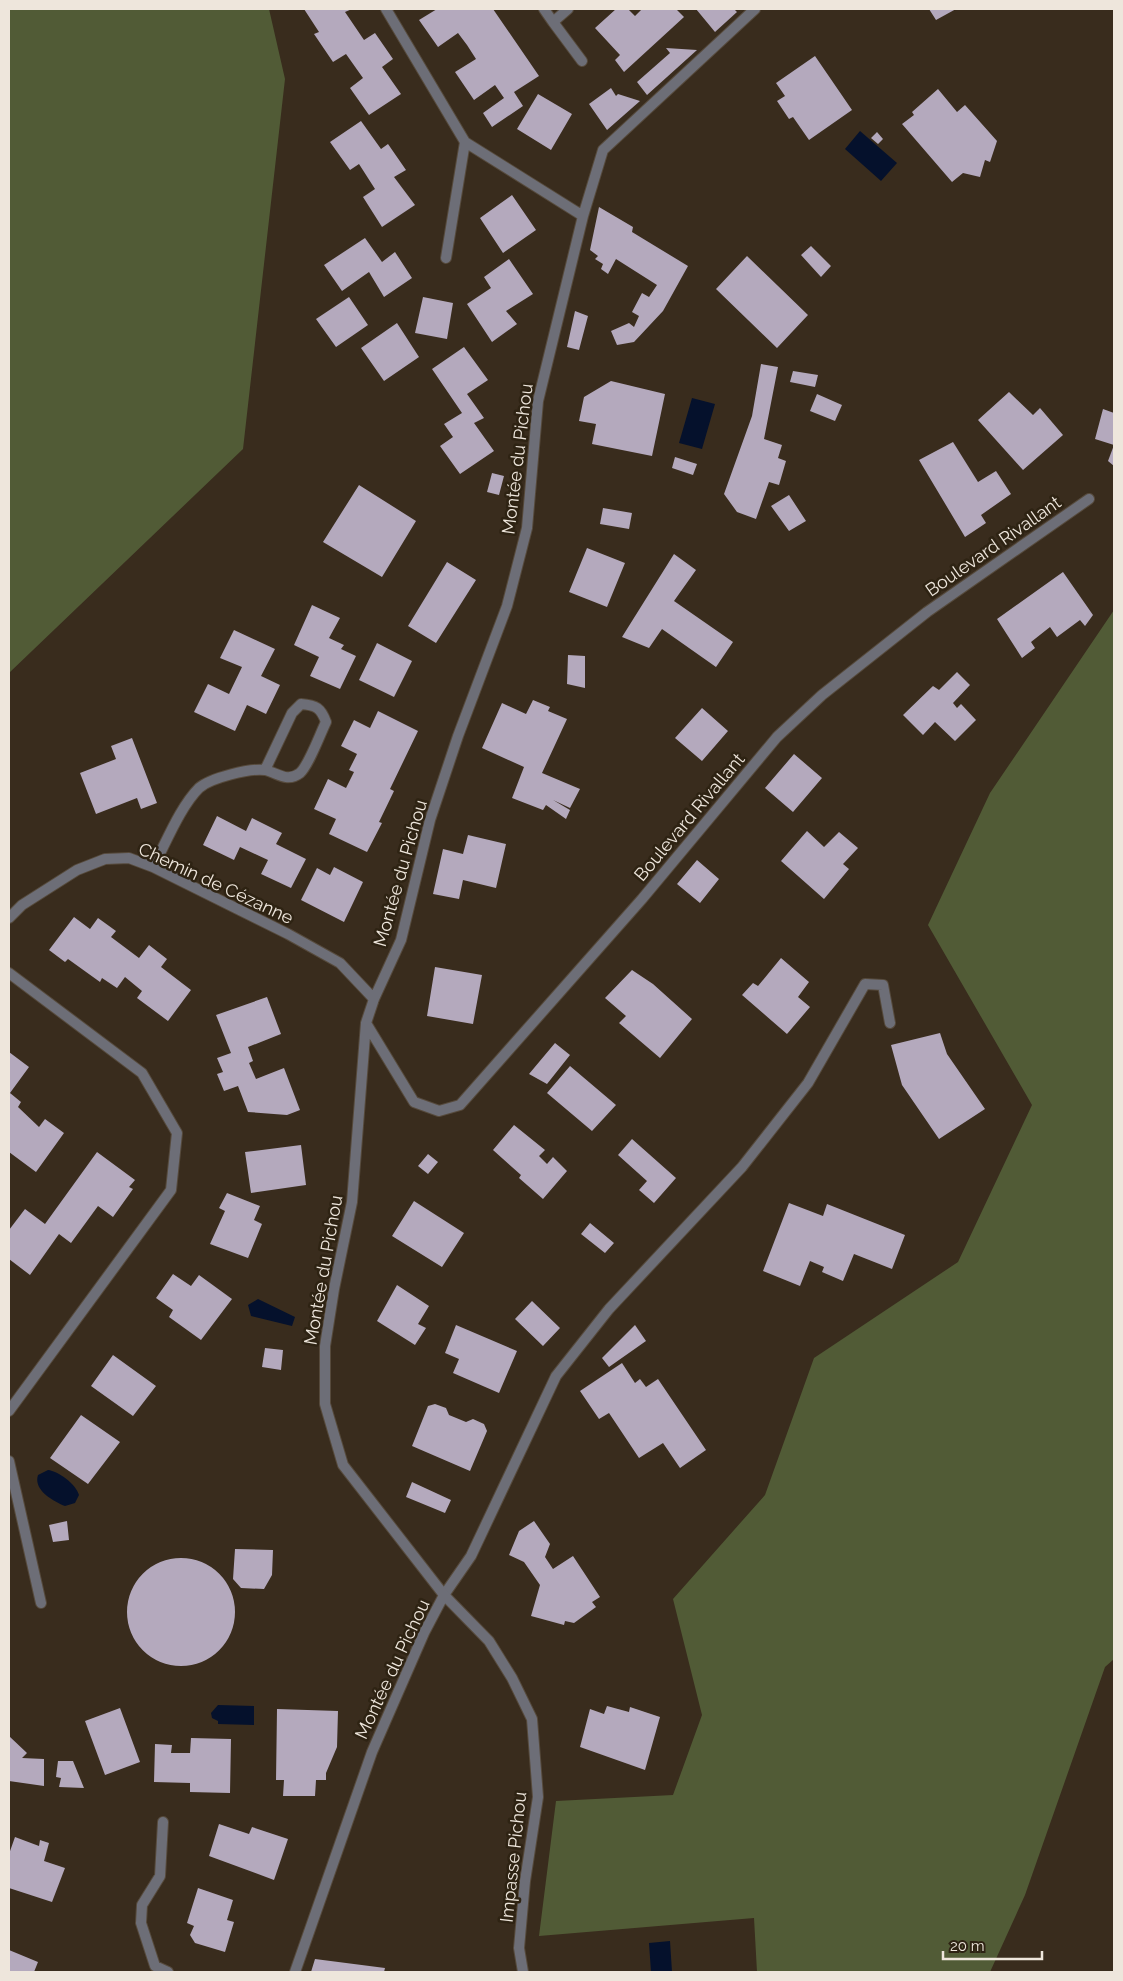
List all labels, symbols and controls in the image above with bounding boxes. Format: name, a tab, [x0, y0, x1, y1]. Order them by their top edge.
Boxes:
street label: Montée du Pichou	[497, 382, 537, 536]
street label: Boulevard Rivallant	[921, 491, 1065, 601]
street label: Boulevard Rivallant	[629, 749, 749, 885]
street label: Montée du Pichou	[369, 797, 431, 949]
street label: Chemin de Cézanne	[135, 838, 297, 928]
street label: Montée du Pichou	[299, 1193, 347, 1347]
street label: Montée du Pichou	[350, 1596, 434, 1742]
street label: Impasse Pichou	[496, 1791, 530, 1923]
scale bar	[943, 1928, 1042, 1960]
text: 20 m	[950, 1937, 985, 1955]

